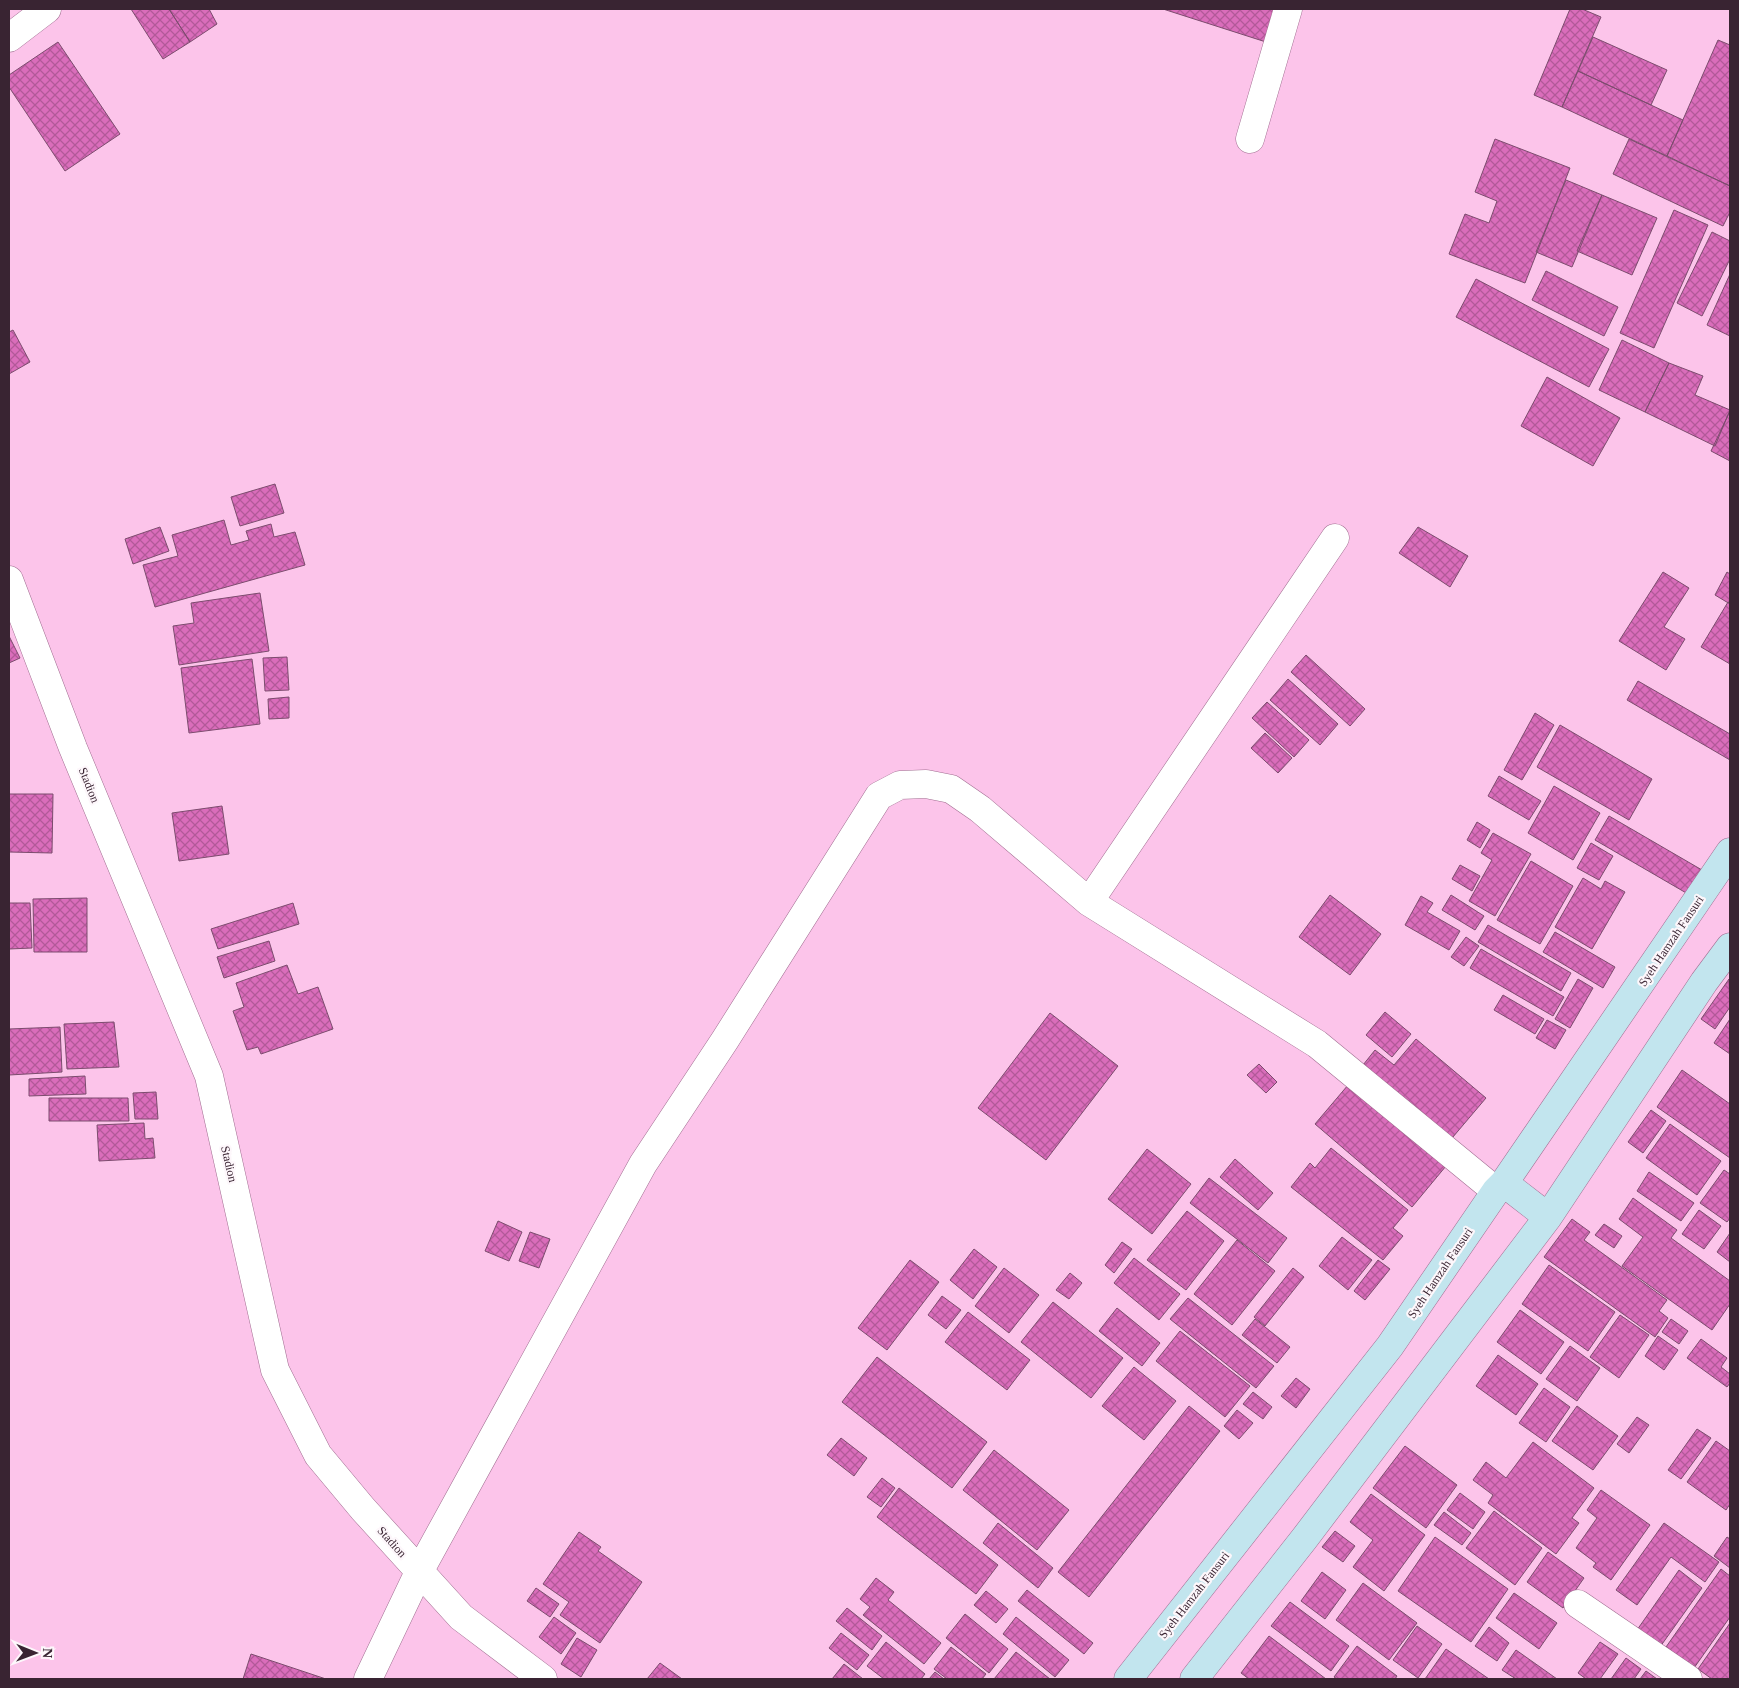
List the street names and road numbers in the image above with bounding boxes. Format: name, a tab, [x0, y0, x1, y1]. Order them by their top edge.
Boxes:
street label: Stadion	[76, 765, 102, 805]
street label: Syeh Hamzah Fansuri	[1636, 893, 1707, 989]
street label: Stadion	[218, 1145, 240, 1183]
street label: Syeh Hamzah Fansuri	[1405, 1225, 1476, 1321]
street label: Stadion	[375, 1524, 409, 1560]
street label: Syeh Hamzah Fansuri	[1156, 1548, 1233, 1641]

